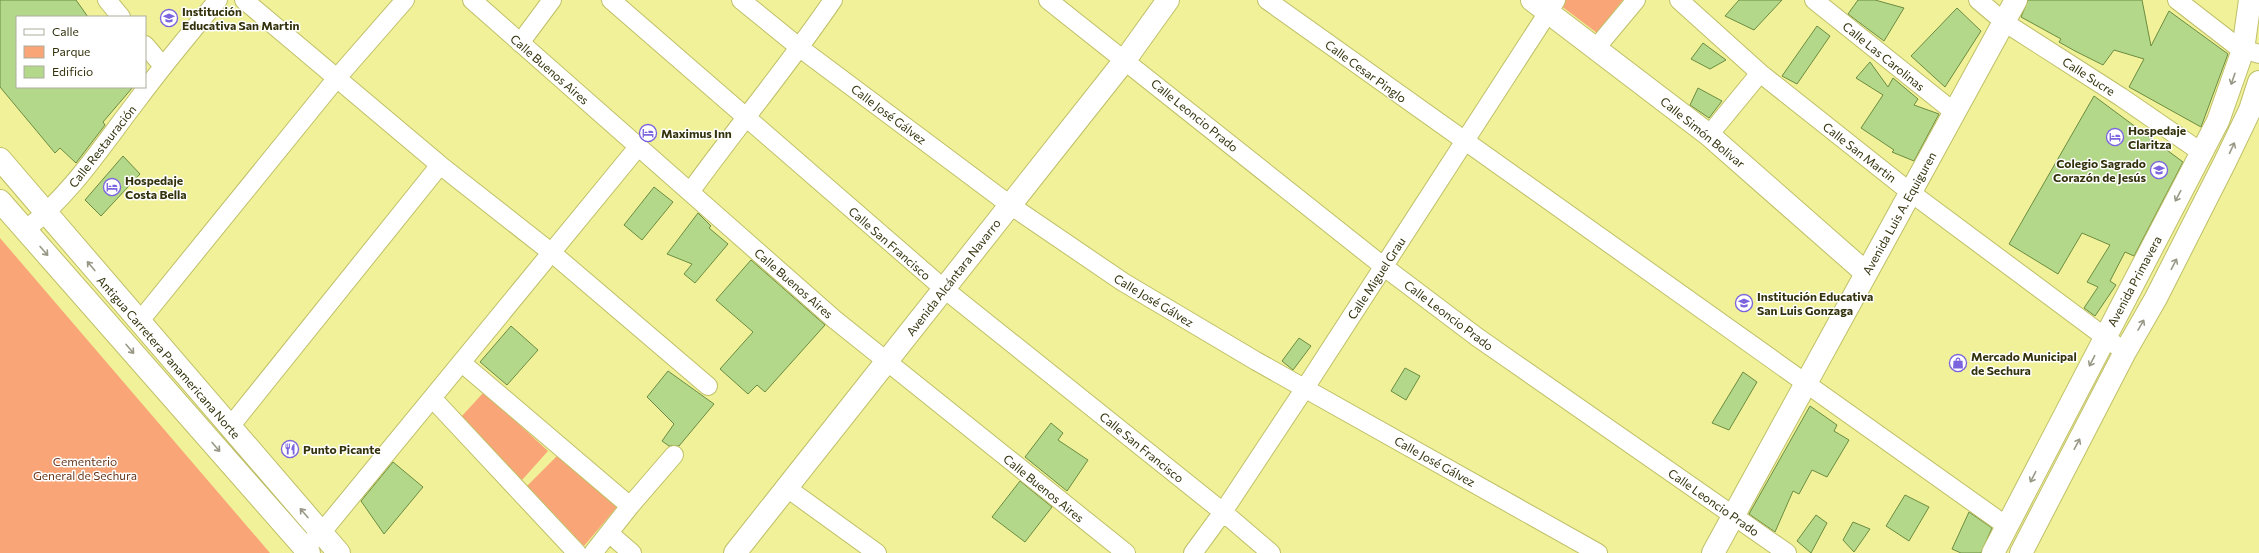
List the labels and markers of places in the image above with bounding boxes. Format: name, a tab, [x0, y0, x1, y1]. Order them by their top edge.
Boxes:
place label: Institución Educativa San Martin	[182, 4, 299, 32]
school or university icon: Institución Educativa San Martin	[159, 8, 179, 28]
hotel icon: Maximus Inn	[638, 123, 658, 143]
place label: Hospedaje Claritza	[2128, 123, 2186, 151]
place label: Maximus Inn	[661, 126, 732, 140]
hotel icon: Hospedaje Claritza	[2105, 127, 2125, 147]
place label: Colegio Sagrado Corazón de Jesús	[2053, 156, 2146, 185]
school or university icon: Colegio Sagrado Corazón de Jesús	[2149, 160, 2169, 180]
place label: Hospedaje Costa Bella	[125, 173, 187, 201]
hotel icon: Hospedaje Costa Bella	[102, 177, 122, 197]
place label: Institución Educativa San Luis Gonzaga	[1757, 289, 1873, 317]
school or university icon: Institución Educativa San Luis Gonzaga	[1734, 293, 1754, 313]
place label: Mercado Municipal de Sechura	[1971, 349, 2077, 377]
shop icon: Mercado Municipal de Sechura	[1948, 353, 1968, 373]
restaurant icon: Punto Picante	[280, 439, 300, 459]
place label: Punto Picante	[303, 442, 381, 456]

